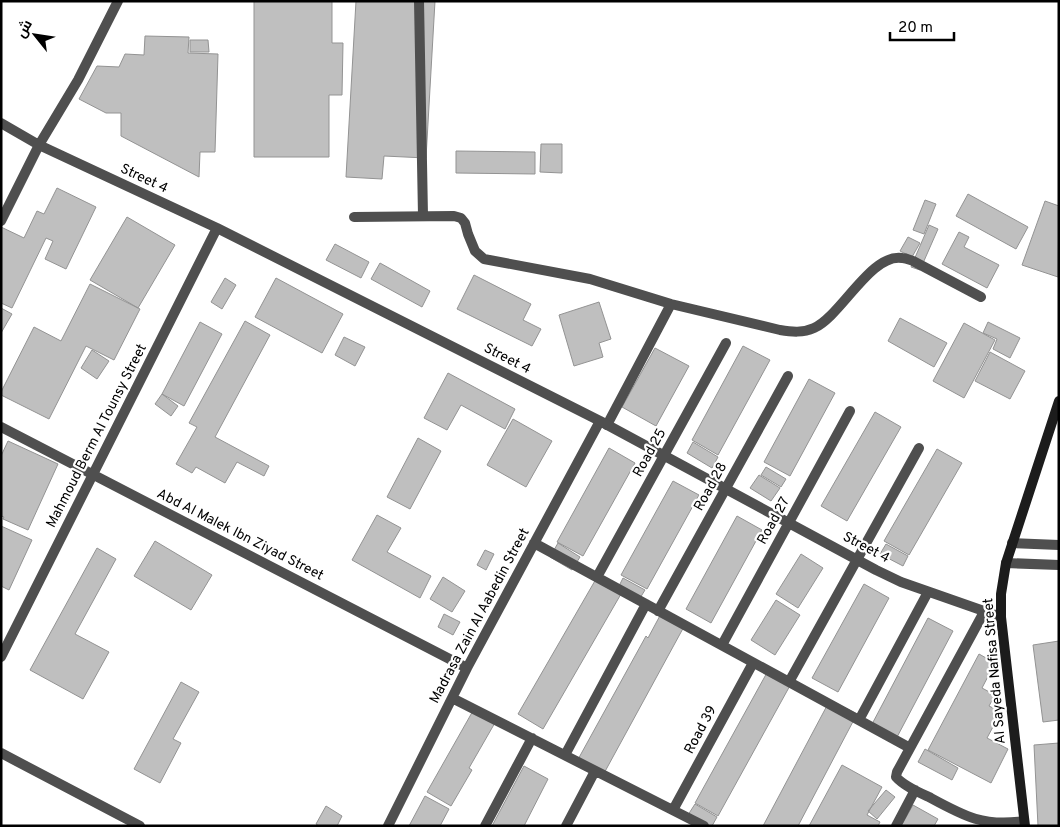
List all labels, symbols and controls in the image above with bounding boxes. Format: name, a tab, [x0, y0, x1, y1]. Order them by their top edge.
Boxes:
north arrow	[10, 10, 60, 60]
scale bar	[890, 10, 954, 42]
text: ش	[12, 17, 37, 41]
text: 20 m	[898, 19, 933, 38]
street label: Street 4	[118, 161, 170, 197]
street label: Street 4	[481, 340, 533, 378]
street label: Mahmoud Berm Al Tounsy Street	[43, 341, 151, 531]
street label: Road 25	[630, 426, 670, 480]
street label: Road 28	[691, 460, 731, 514]
street label: Abd Al Malek Ibn Ziyad Street	[154, 485, 326, 585]
street label: Road 27	[754, 494, 794, 548]
street label: Madrasa Zain Al Aabedin Street	[426, 525, 534, 707]
street label: Street 4	[840, 529, 892, 567]
street label: Al Sayeda Nafisa Street	[980, 597, 1010, 745]
street label: Road 39	[681, 703, 721, 757]

